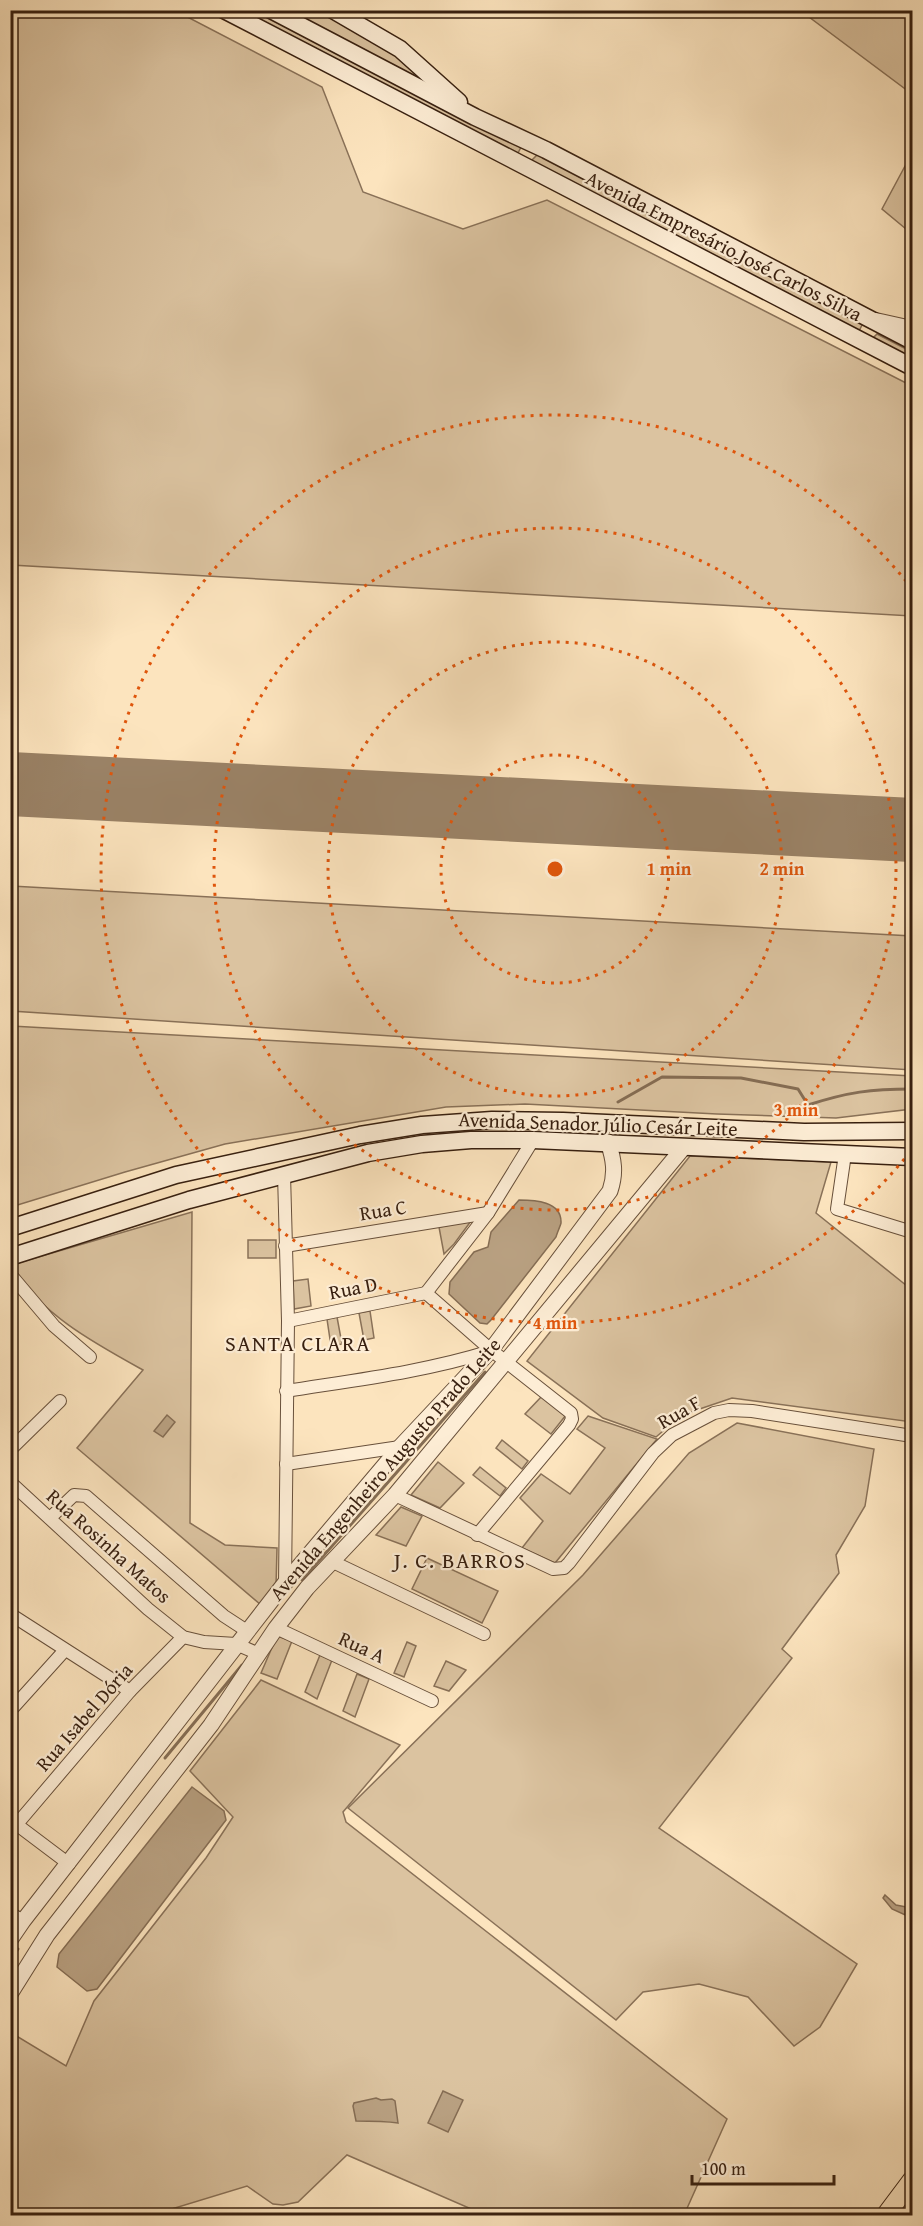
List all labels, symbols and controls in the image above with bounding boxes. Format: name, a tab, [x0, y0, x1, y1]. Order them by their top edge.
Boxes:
street label: Avenida Empresário José Carlos Silva	[581, 163, 868, 328]
text: 1 min	[647, 855, 692, 882]
text: 2 min	[760, 855, 805, 882]
centre of rings	[545, 859, 565, 879]
text: 3 min	[774, 1096, 819, 1123]
street label: Avenida Senador Júlio Cesár Leite	[458, 1104, 738, 1143]
street label: Rua C	[357, 1191, 409, 1228]
street label: Rua D	[326, 1269, 379, 1306]
text: 4 min	[533, 1309, 578, 1336]
district label: SANTA CLARA	[225, 1327, 371, 1359]
street label: Avenida Engenheiro Augusto Prado Leite	[262, 1331, 507, 1607]
street label: Rua F	[652, 1388, 706, 1436]
street label: Rua Rosinha Matos	[41, 1482, 178, 1610]
district label: J. C. BARROS	[391, 1544, 526, 1576]
street label: Rua A	[334, 1623, 390, 1670]
street label: Rua Isabel Dória	[28, 1656, 139, 1777]
scale bar	[692, 2148, 834, 2186]
text: 100 m	[701, 2155, 746, 2182]

